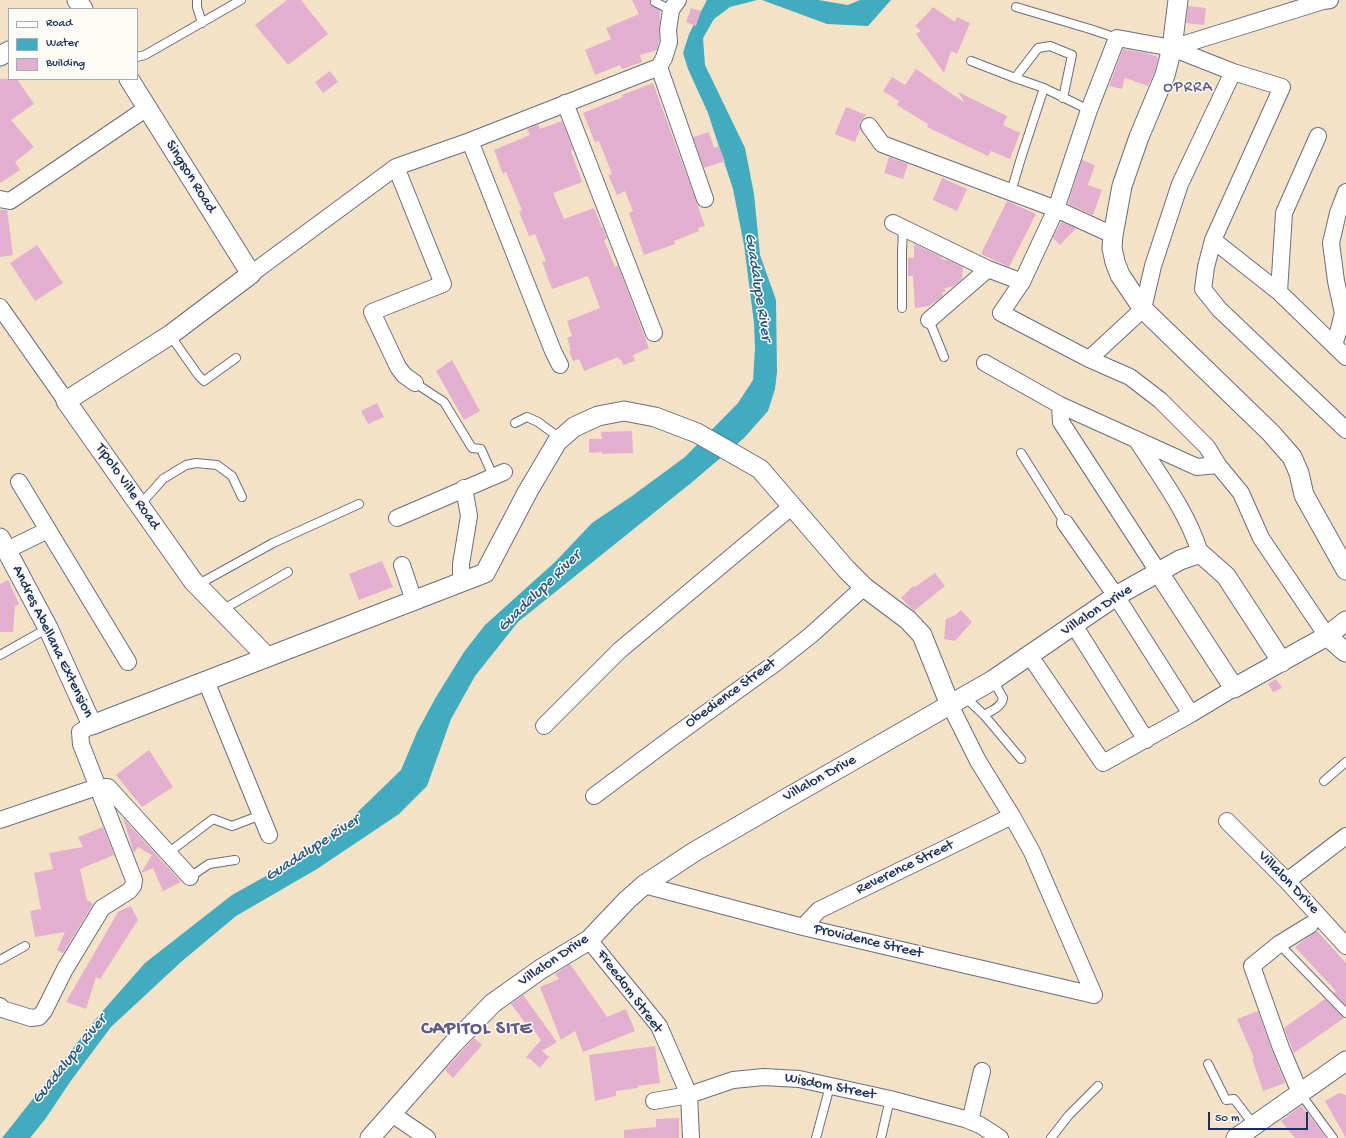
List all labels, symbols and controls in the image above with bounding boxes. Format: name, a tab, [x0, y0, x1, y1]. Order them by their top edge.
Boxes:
legend	[8, 8, 138, 80]
text: Road	[46, 17, 72, 31]
text: Water	[46, 37, 78, 51]
text: Building	[46, 57, 85, 71]
district label: OPRRA	[1163, 79, 1213, 99]
street label: Singson Road	[160, 137, 220, 217]
water label: Guadalupe River	[739, 232, 775, 342]
street label: Tipolo Ville Road	[91, 440, 163, 534]
water label: Guadalupe River	[494, 547, 586, 637]
street label: Andres Abellana Extension	[7, 563, 97, 721]
street label: Villalon Drive	[1058, 581, 1136, 641]
street label: Obedience Street	[682, 655, 780, 733]
street label: Villalon Drive	[780, 751, 860, 807]
water label: Guadalupe River	[262, 811, 364, 887]
street label: Reverence Street	[853, 837, 957, 899]
street label: Villalon Drive	[1253, 848, 1323, 918]
street label: Providence Street	[812, 921, 924, 963]
street label: Villalon Drive	[515, 931, 593, 991]
street label: Freedom Street	[592, 947, 666, 1037]
water label: Guadalupe River	[28, 1012, 112, 1108]
district label: CAPITOL SITE	[421, 1019, 533, 1041]
street label: Wisdom Street	[783, 1069, 877, 1105]
scale bar	[1210, 1104, 1310, 1130]
text: 50 m	[1215, 1112, 1240, 1126]

